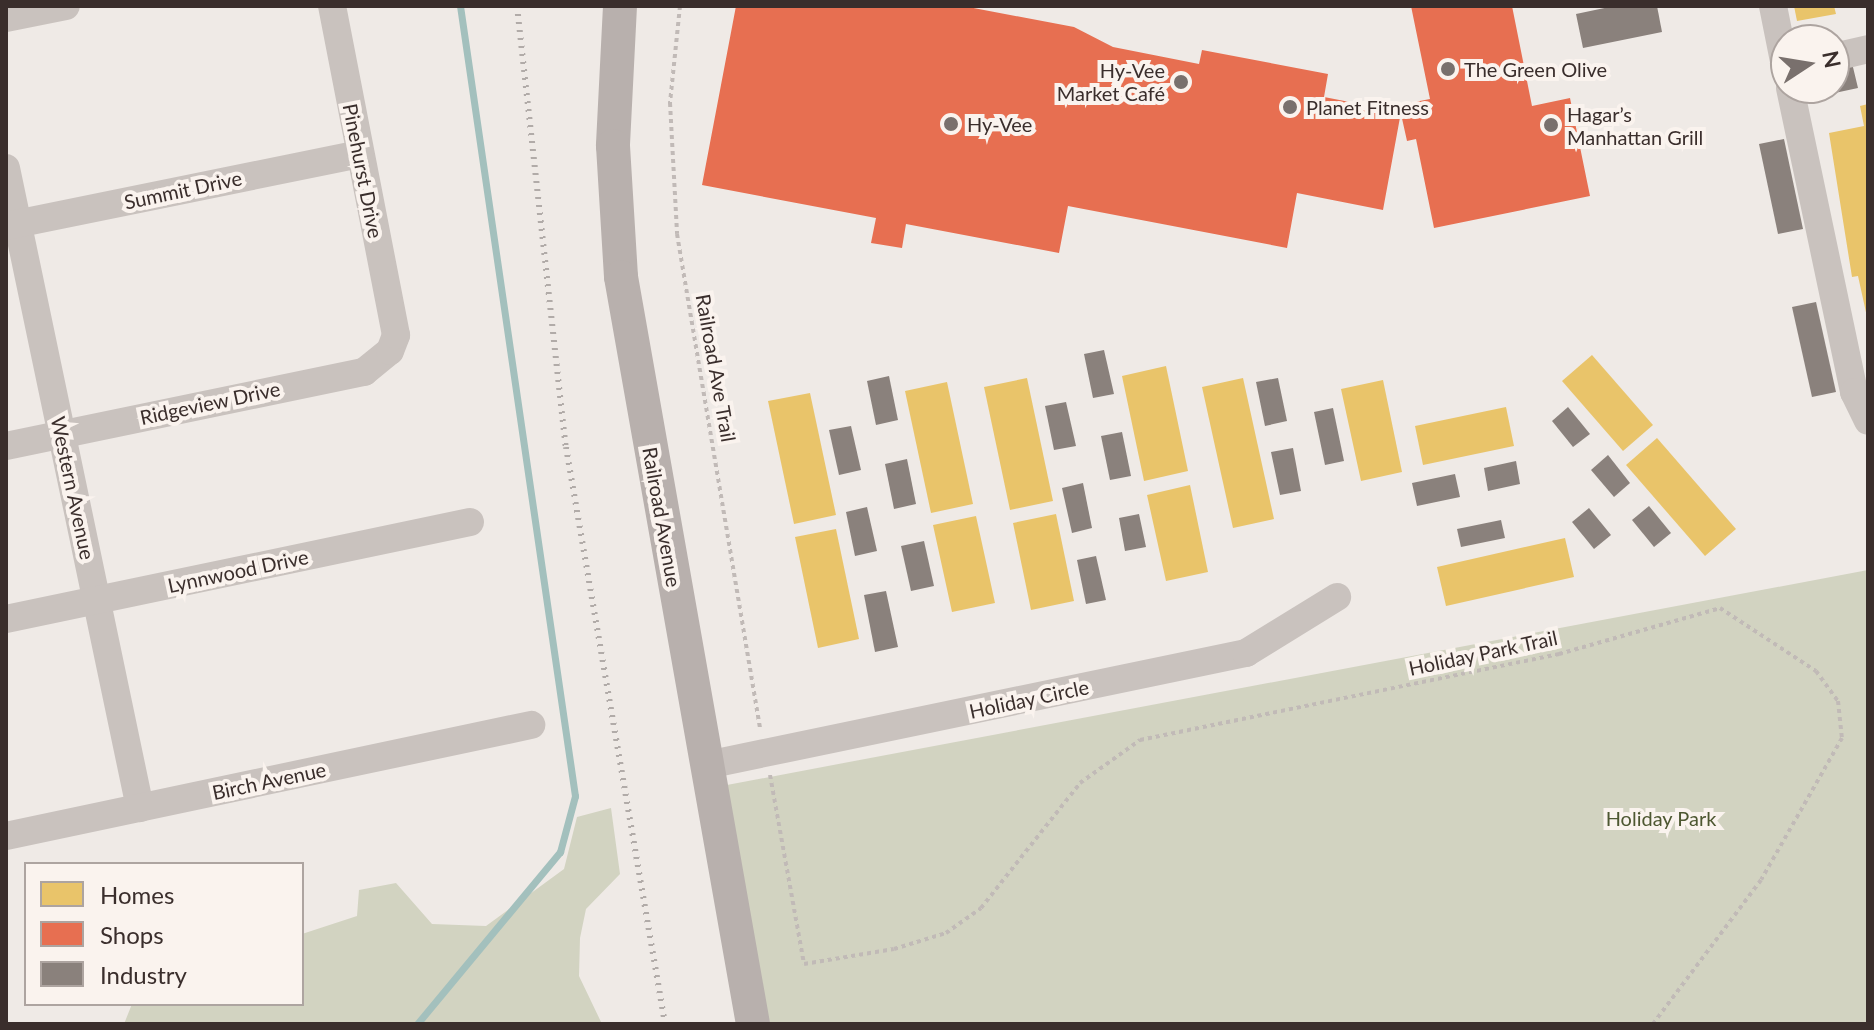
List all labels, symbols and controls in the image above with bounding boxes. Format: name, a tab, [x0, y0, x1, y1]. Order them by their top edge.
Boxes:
north arrow	[1770, 24, 1850, 104]
text: N	[1817, 48, 1847, 70]
place label: The Green Olive	[1464, 57, 1607, 81]
place label: Hy-Vee Market Café	[1057, 58, 1165, 105]
marker: The Green Olive	[1439, 60, 1457, 78]
marker: Hy-Vee Market Café	[1172, 73, 1190, 91]
place label: Planet Fitness	[1306, 95, 1429, 119]
marker: Planet Fitness	[1281, 98, 1299, 116]
street label: Pinehurst Drive	[338, 102, 388, 240]
place label: Hagar’s Manhattan Grill	[1567, 102, 1703, 149]
place label: Hy-Vee	[967, 112, 1032, 136]
marker: Hy-Vee	[942, 115, 960, 133]
marker: Hagar’s Manhattan Grill	[1542, 116, 1560, 134]
street label: Summit Drive	[122, 166, 244, 214]
street label: Railroad Ave Trail	[691, 292, 741, 444]
street label: Ridgeview Drive	[138, 376, 282, 430]
street label: Western Avenue	[46, 414, 100, 562]
street label: Railroad Avenue	[638, 445, 686, 589]
street label: Lynnwood Drive	[165, 544, 311, 598]
street label: Holiday Park Trail	[1406, 625, 1560, 681]
street label: Holiday Circle	[967, 675, 1091, 723]
street label: Birch Avenue	[210, 757, 328, 805]
park label: Holiday Park	[1605, 806, 1717, 830]
legend	[24, 862, 304, 1006]
text: Homes	[100, 880, 174, 909]
text: Shops	[100, 920, 164, 949]
text: Industry	[100, 960, 187, 989]

